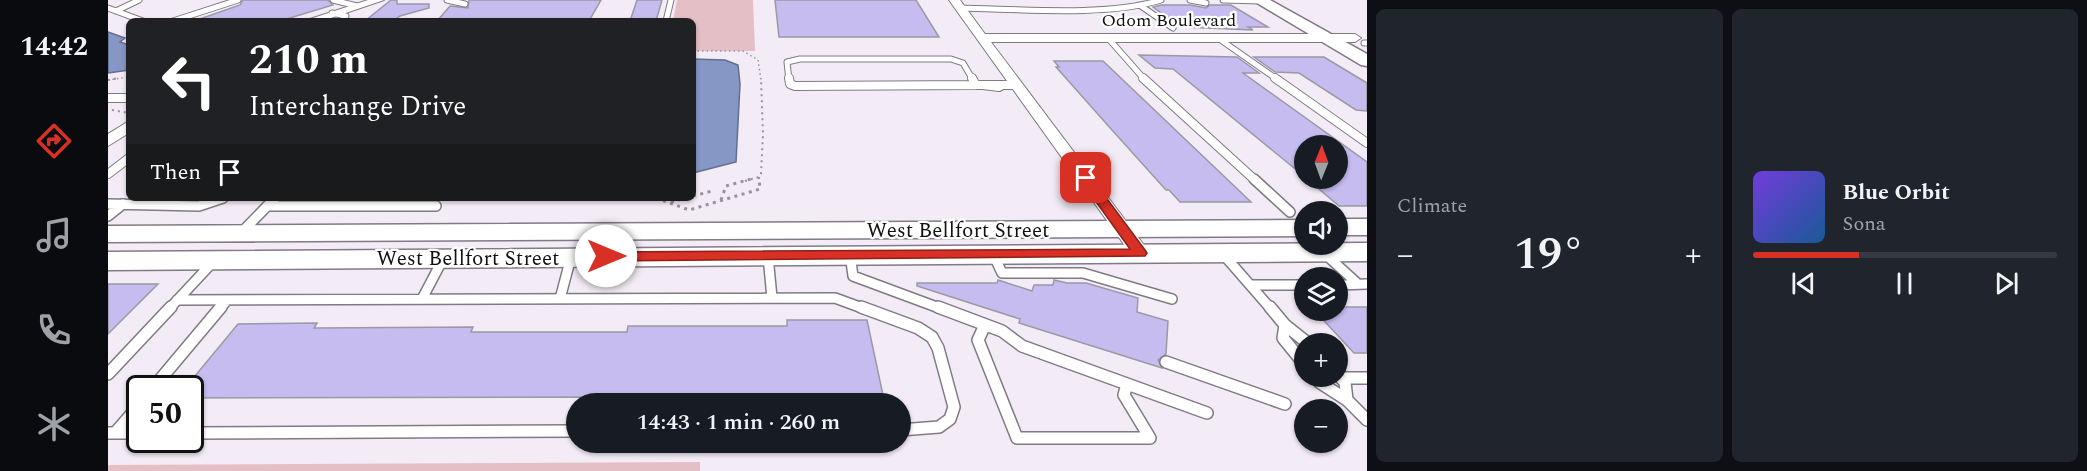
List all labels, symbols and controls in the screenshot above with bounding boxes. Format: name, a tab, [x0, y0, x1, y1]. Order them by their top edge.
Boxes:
street label: Odom Boulevard	[1102, 7, 1236, 34]
text: 14:42	[20, 26, 88, 68]
text: 210 m	[249, 29, 368, 92]
icon: left	[150, 42, 228, 120]
text: Interchange Drive	[249, 86, 466, 128]
icon: directions	[33, 120, 75, 162]
north arrow	[1294, 135, 1348, 189]
map controls	[1294, 135, 1348, 453]
pin	[1060, 152, 1111, 203]
text: Then	[150, 156, 201, 189]
icon: arrive	[213, 156, 246, 189]
icon: arrive	[1069, 161, 1102, 194]
text: Blue Orbit	[1843, 176, 1950, 209]
text: Climate	[1397, 191, 1467, 221]
button: sound	[1294, 201, 1348, 255]
text: Sona	[1843, 209, 1886, 239]
icon: music	[33, 214, 75, 256]
street label: West Bellfort Street	[866, 215, 1050, 247]
text: 19°	[1514, 220, 1585, 289]
position arrow	[574, 224, 638, 288]
text: −	[1397, 230, 1414, 280]
text: +	[1685, 230, 1702, 280]
street label: West Bellfort Street	[376, 243, 560, 275]
button: layers	[1294, 267, 1348, 321]
icon: previous	[1787, 267, 1820, 300]
icon: pause	[1888, 267, 1921, 300]
icon: next	[1990, 267, 2023, 300]
icon: phone	[33, 309, 75, 351]
button: +	[1294, 333, 1348, 387]
speed limit sign: 50	[126, 375, 204, 453]
button: −	[1294, 399, 1348, 453]
icon: climate	[33, 403, 75, 445]
text: 14:43 · 1 min · 260 m	[637, 406, 840, 439]

